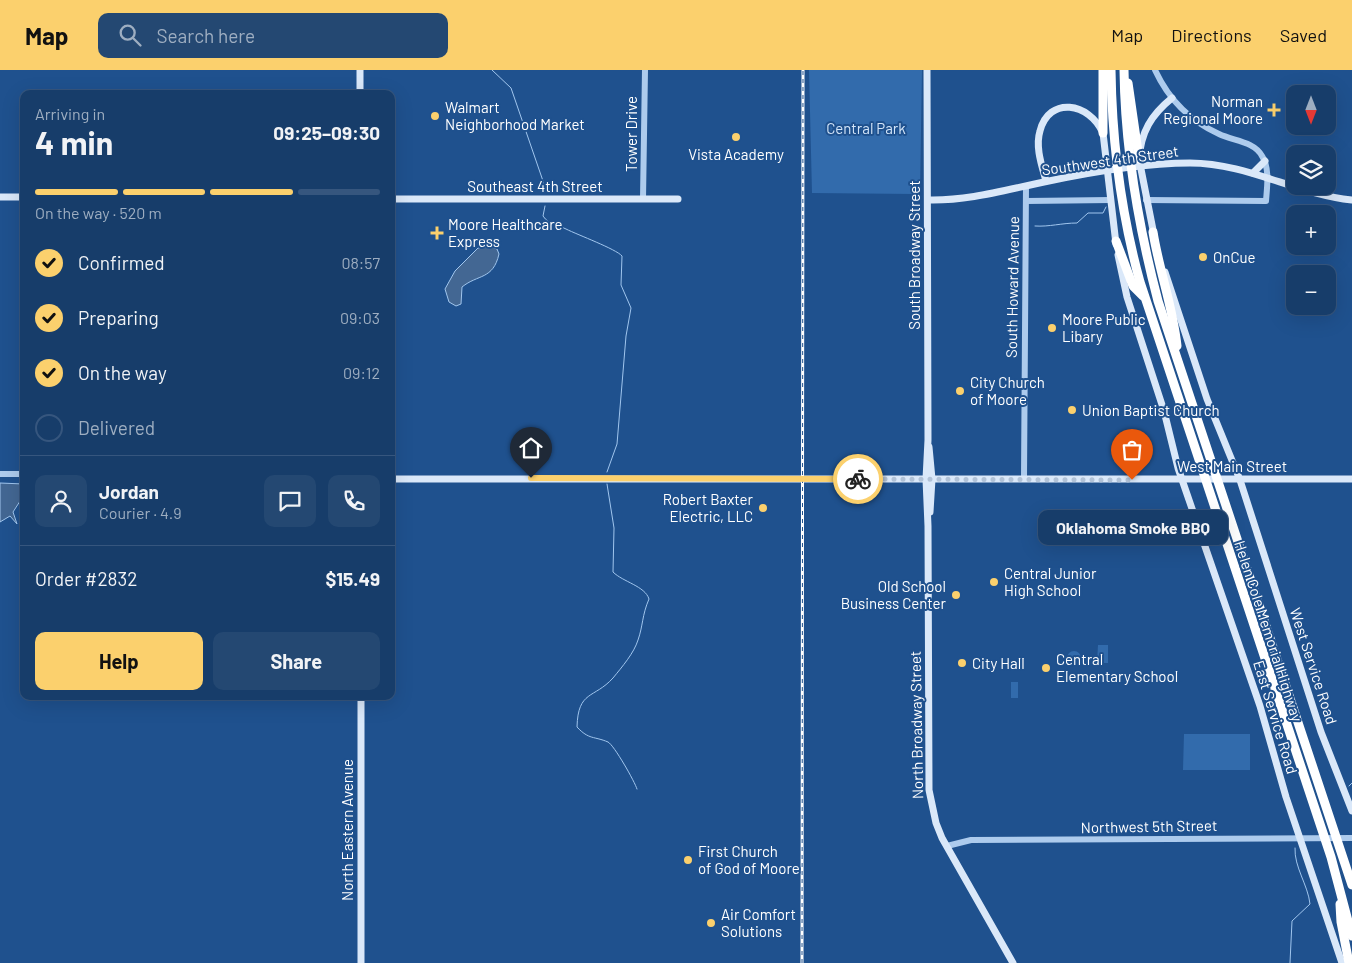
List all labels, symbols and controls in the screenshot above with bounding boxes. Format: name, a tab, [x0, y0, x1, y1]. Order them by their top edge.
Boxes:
search box	[98, 13, 448, 58]
text: Map	[25, 21, 68, 50]
icon: search	[116, 21, 144, 49]
text: Search here	[156, 24, 255, 47]
text: Map	[1111, 24, 1143, 46]
text: Directions	[1171, 24, 1252, 46]
text: Saved	[1280, 24, 1327, 46]
north arrow	[1286, 85, 1336, 135]
map controls	[1286, 85, 1336, 315]
place label: Norman Regional Moore	[1163, 92, 1263, 127]
street label: Tower Drive	[622, 96, 640, 172]
place label: Walmart Neighborhood Market	[445, 98, 585, 133]
marker: Norman Regional Moore	[1267, 103, 1281, 117]
text: Arriving in	[35, 104, 105, 123]
marker: Walmart Neighborhood Market	[429, 110, 441, 122]
park label: Central Park	[826, 119, 906, 137]
text: 09:25–09:30	[273, 121, 380, 144]
text: 4 min	[35, 123, 113, 161]
marker: Vista Academy	[730, 131, 742, 143]
street label: Southwest 4th Street	[1040, 141, 1180, 179]
place label: Vista Academy	[688, 145, 784, 163]
button: layers	[1286, 145, 1336, 195]
street label: Southeast 4th Street	[467, 177, 603, 195]
street label: South Broadway Street	[905, 180, 923, 330]
text: On the way · 520 m	[35, 203, 162, 222]
button: +	[1286, 205, 1336, 255]
place label: Moore Healthcare Express	[448, 215, 563, 250]
street label: South Howard Avenue	[1002, 216, 1022, 358]
marker: Moore Healthcare Express	[430, 226, 444, 240]
place label: OnCue	[1213, 248, 1256, 266]
icon: check	[35, 249, 63, 277]
text: Confirmed	[78, 251, 165, 274]
marker: OnCue	[1197, 251, 1209, 263]
text: 08:57	[341, 253, 380, 272]
button: −	[1286, 265, 1336, 315]
icon: check	[35, 304, 63, 332]
text: Preparing	[78, 306, 159, 329]
text: 09:03	[340, 308, 380, 327]
place label: Moore Public Libary	[1062, 310, 1146, 345]
marker: Moore Public Libary	[1046, 322, 1058, 334]
icon: check	[35, 359, 63, 387]
text: On the way	[78, 361, 167, 384]
text: 09:12	[343, 363, 380, 382]
place label: City Church of Moore	[970, 373, 1045, 408]
marker: City Church of Moore	[954, 385, 966, 397]
place label: Union Baptist Church	[1082, 401, 1220, 419]
marker: Union Baptist Church	[1066, 404, 1078, 416]
text: Delivered	[78, 416, 155, 439]
pin	[510, 427, 552, 478]
pin	[1111, 429, 1153, 480]
icon: home	[517, 434, 545, 462]
icon: bag	[1118, 436, 1146, 464]
courier	[833, 454, 883, 504]
street label: West Main Street	[1177, 457, 1287, 475]
icon: bike	[844, 465, 872, 493]
button: person	[35, 475, 87, 527]
button: chat	[264, 475, 316, 527]
button: phone	[328, 475, 380, 527]
text: Jordan	[99, 480, 159, 503]
place label: Robert Baxter Electric, LLC	[663, 490, 754, 525]
marker: Robert Baxter Electric, LLC	[757, 502, 769, 514]
text: Courier · 4.9	[99, 503, 182, 522]
callout: Oklahoma Smoke BBQ	[1037, 510, 1227, 545]
text: Oklahoma Smoke BBQ	[1056, 518, 1210, 537]
street label: Helen Cole Memorial Highway	[1231, 538, 1307, 724]
place label: Central Junior High School	[1004, 564, 1097, 599]
text: Order #2832	[35, 567, 137, 590]
text: $15.49	[325, 567, 380, 590]
marker: Central Junior High School	[988, 576, 1000, 588]
place label: Old School Business Center	[841, 577, 947, 612]
marker: Old School Business Center	[950, 589, 962, 601]
street label: West Service Road	[1287, 605, 1341, 727]
button: Help	[35, 632, 203, 690]
button: Share	[213, 632, 380, 690]
place label: Central Elementary School	[1056, 650, 1178, 685]
street label: North Broadway Street	[906, 651, 926, 799]
place label: City Hall	[972, 654, 1025, 672]
marker: City Hall	[956, 657, 968, 669]
street label: East Service Road	[1250, 658, 1302, 776]
marker: Central Elementary School	[1040, 662, 1052, 674]
street label: North Eastern Avenue	[338, 759, 356, 901]
street label: Northwest 5th Street	[1081, 816, 1217, 836]
place label: First Church of God of Moore	[698, 842, 800, 877]
marker: First Church of God of Moore	[682, 854, 694, 866]
place label: Air Comfort Solutions	[721, 905, 796, 940]
marker: Air Comfort Solutions	[705, 917, 717, 929]

